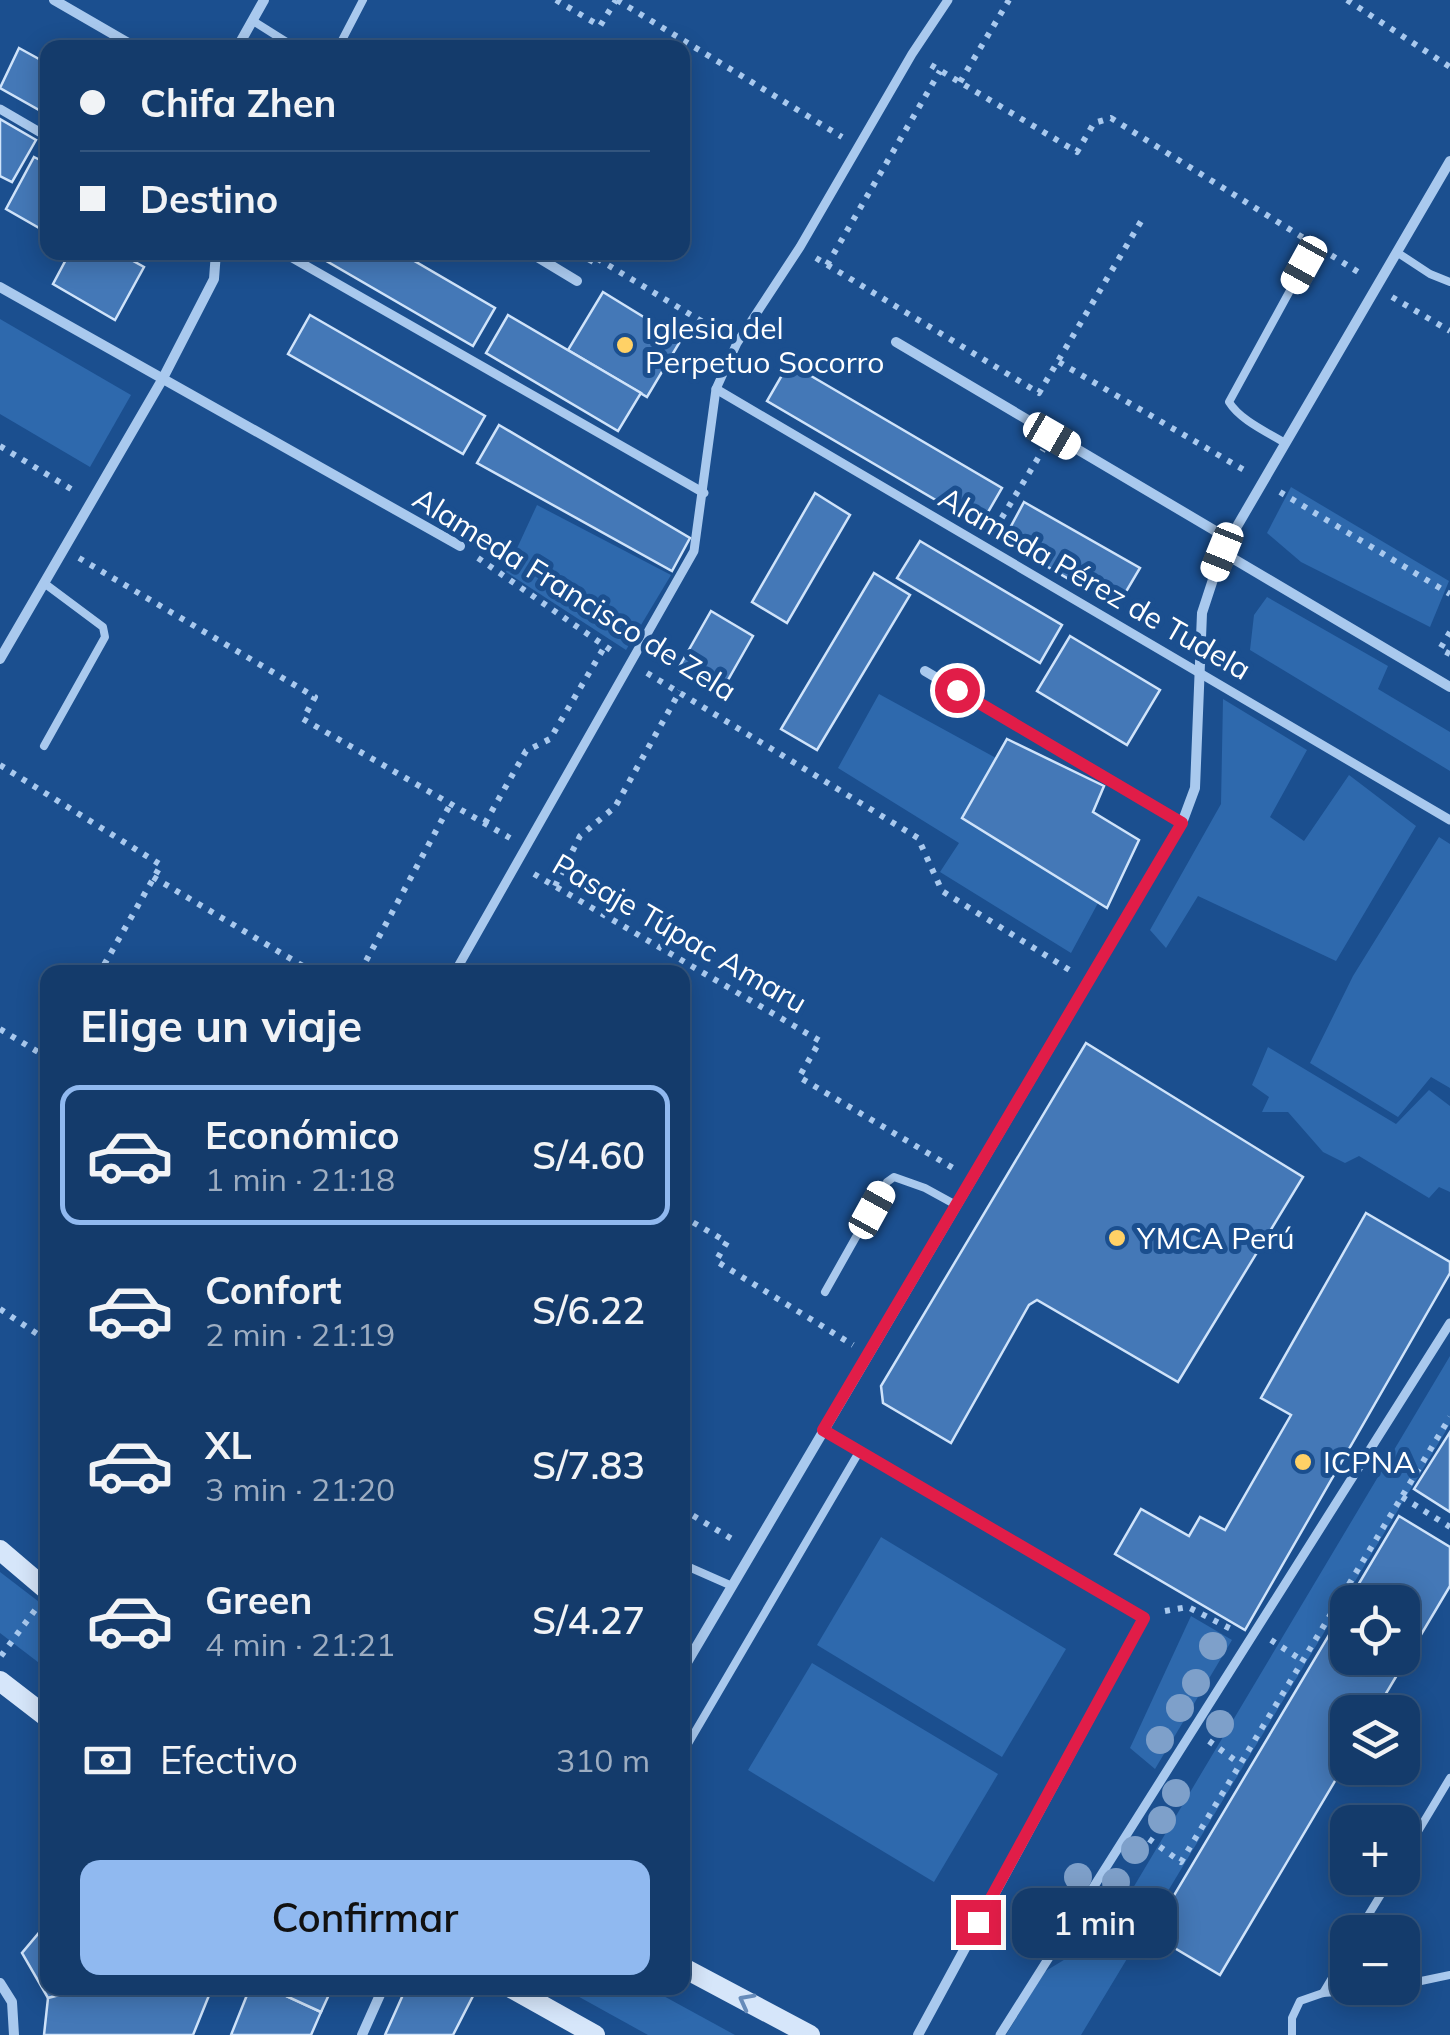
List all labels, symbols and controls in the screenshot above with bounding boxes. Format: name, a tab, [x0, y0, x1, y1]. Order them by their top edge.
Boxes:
text: Chifa Zhen	[140, 79, 336, 127]
text: Destino	[140, 175, 278, 223]
car	[1276, 231, 1332, 299]
place label: Iglesia del Perpetuo Socorro	[645, 309, 884, 381]
marker: Iglesia del Perpetuo Socorro	[614, 334, 636, 356]
car	[1019, 408, 1085, 464]
street label: Alameda Pérez de Tudela	[932, 478, 1258, 688]
street label: Alameda Francisco de Zela	[406, 479, 744, 709]
car	[1197, 519, 1247, 585]
route start	[935, 668, 980, 713]
street label: Pasaje Túpac Amaru	[546, 845, 814, 1021]
text: Elige un viaje	[80, 997, 362, 1053]
icon: car	[85, 1110, 175, 1200]
text: Económico	[205, 1111, 400, 1159]
text: S/4.60	[532, 1131, 645, 1179]
text: 1 min · 21:18	[205, 1159, 395, 1199]
car	[844, 1176, 900, 1244]
place label: YMCA Perú	[1136, 1219, 1295, 1257]
marker: YMCA Perú	[1106, 1227, 1128, 1249]
icon: car	[85, 1265, 175, 1355]
text: Confort	[205, 1266, 342, 1314]
text: S/6.22	[532, 1286, 645, 1334]
text: 2 min · 21:19	[205, 1314, 395, 1354]
icon: car	[85, 1420, 175, 1510]
text: XL	[205, 1421, 252, 1469]
text: S/7.83	[532, 1441, 645, 1489]
place label: ICPNA	[1323, 1443, 1415, 1481]
marker: ICPNA	[1292, 1451, 1314, 1473]
text: 3 min · 21:20	[205, 1469, 395, 1509]
icon: car	[85, 1575, 175, 1665]
text: Green	[205, 1576, 312, 1624]
map controls	[1330, 1585, 1420, 2005]
button: locate	[1330, 1585, 1420, 1675]
text: S/4.27	[532, 1596, 645, 1644]
text: 4 min · 21:21	[205, 1624, 395, 1664]
button: layers	[1330, 1695, 1420, 1785]
icon: cash	[80, 1733, 135, 1788]
text: Efectivo	[160, 1736, 298, 1784]
text: 310 m	[556, 1740, 650, 1780]
button: +	[1330, 1805, 1420, 1895]
button: Confirmar	[80, 1860, 650, 1975]
callout: 1 min	[1013, 1887, 1178, 1957]
route end	[956, 1900, 1001, 1945]
text: 1 min	[1053, 1903, 1136, 1943]
button: −	[1330, 1915, 1420, 2005]
one-way arrow	[739, 1994, 757, 2013]

